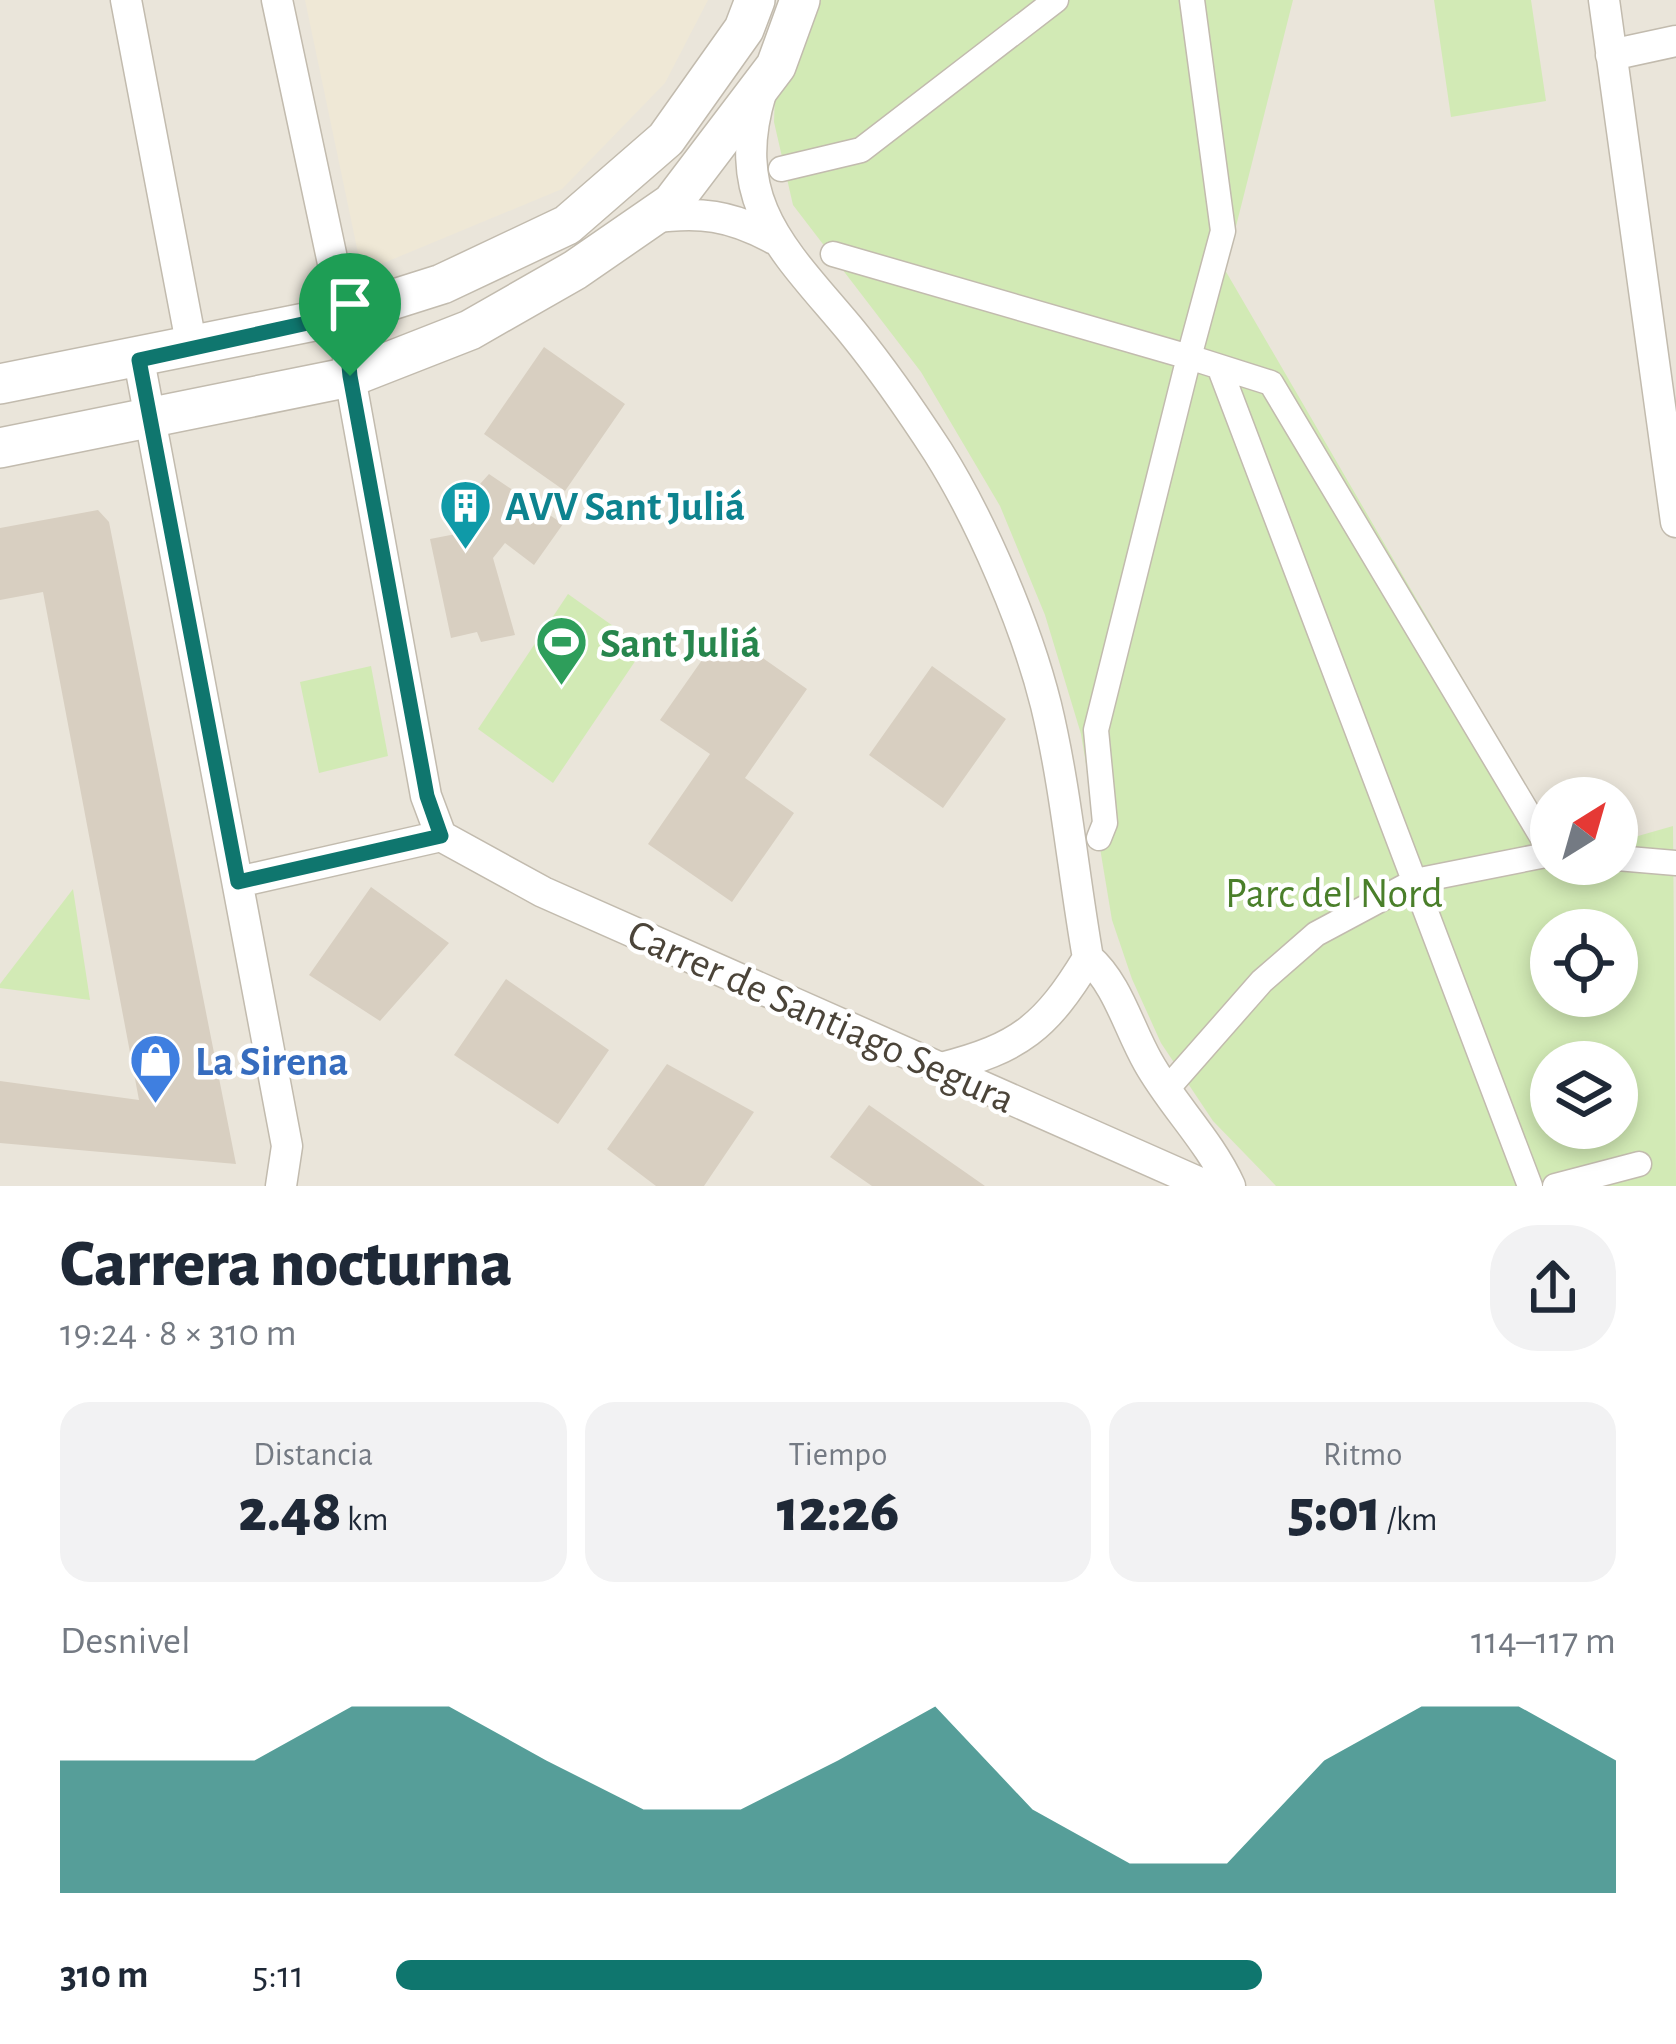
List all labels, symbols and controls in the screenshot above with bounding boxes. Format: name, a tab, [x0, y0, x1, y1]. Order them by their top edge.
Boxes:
pin	[299, 253, 401, 376]
icon: arrive	[317, 271, 383, 337]
building icon: AVV Sant Juliá	[438, 477, 494, 551]
place label: AVV Sant Juliá	[505, 486, 745, 528]
sports icon: Sant Juliá	[533, 614, 589, 688]
place label: Sant Juliá	[600, 623, 761, 665]
north arrow	[1530, 777, 1638, 885]
map controls	[1530, 777, 1638, 1149]
park label: Parc del Nord	[1225, 873, 1443, 915]
button: locate	[1530, 909, 1638, 1017]
street label: Carrer de Santiago Segura	[622, 913, 1021, 1121]
shop icon: La Sirena	[128, 1032, 184, 1106]
place label: La Sirena	[195, 1041, 348, 1083]
button: layers	[1530, 1041, 1638, 1149]
button: share	[1490, 1225, 1616, 1351]
text: Carrera nocturna	[60, 1232, 512, 1298]
text: 19:24 · 8 × 310 m	[60, 1314, 297, 1353]
text: Distancia	[253, 1439, 373, 1472]
text: Tiempo	[789, 1439, 887, 1472]
text: Ritmo	[1323, 1439, 1402, 1472]
text: 2.48	[238, 1482, 342, 1542]
text: 12:26	[777, 1482, 899, 1542]
text: 5:01	[1288, 1482, 1381, 1542]
text: km	[342, 1504, 388, 1537]
text: /km	[1381, 1504, 1437, 1537]
text: Desnivel	[60, 1622, 191, 1661]
text: 114–117 m	[1471, 1622, 1616, 1661]
text: 310 m	[60, 1956, 149, 1995]
text: 5:11	[252, 1956, 304, 1995]

